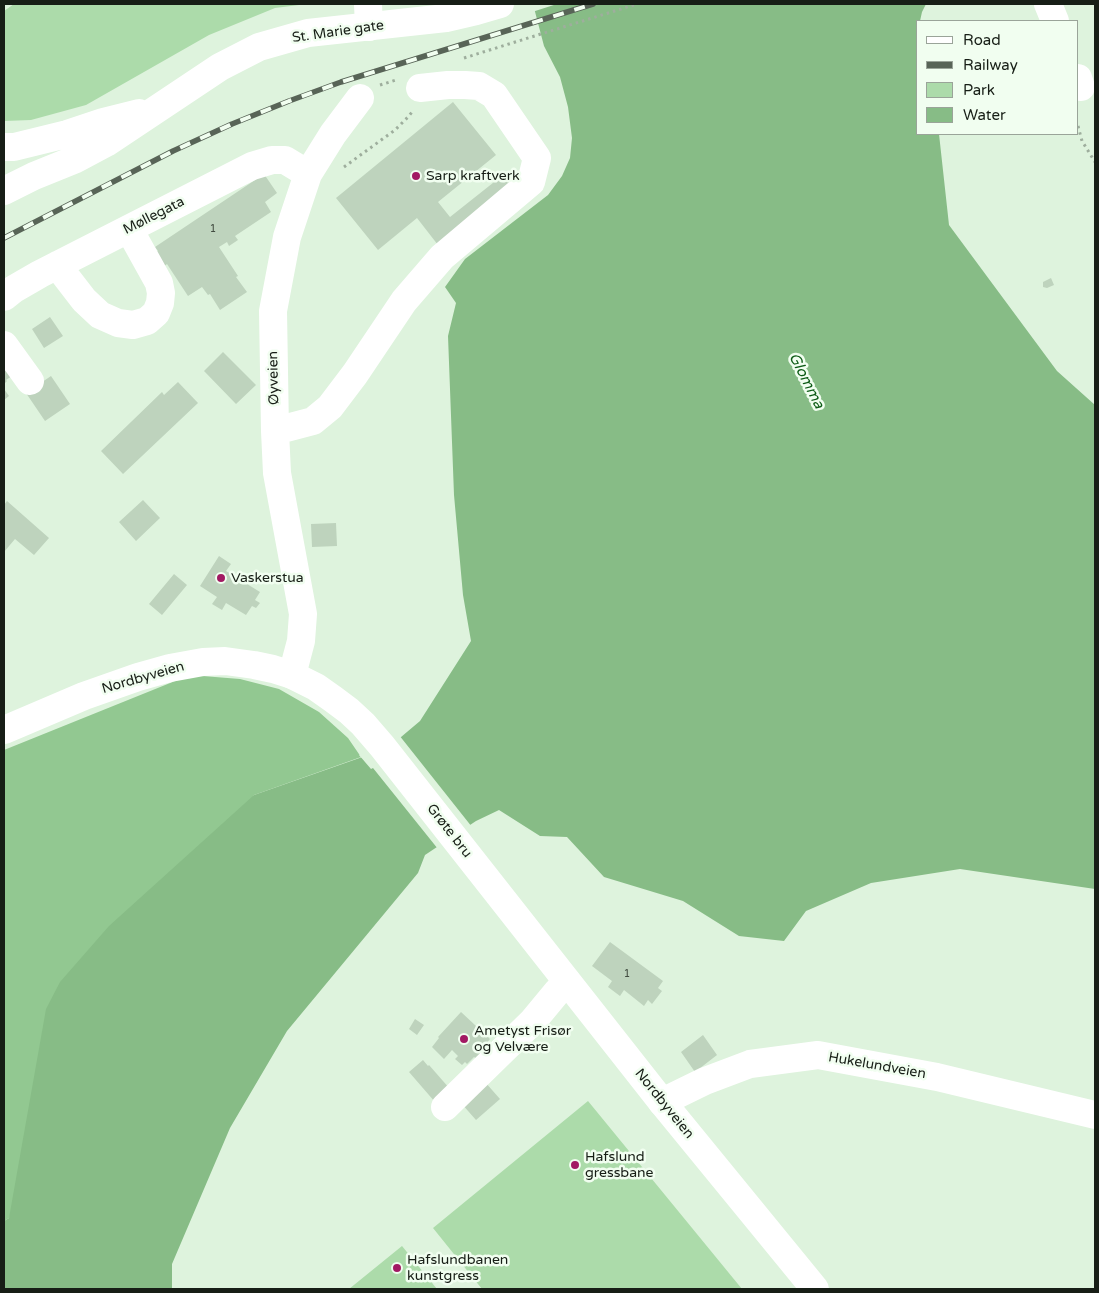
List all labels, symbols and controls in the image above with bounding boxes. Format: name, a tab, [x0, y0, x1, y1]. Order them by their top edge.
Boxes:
street label: St. Marie gate	[291, 17, 385, 47]
legend	[916, 20, 1079, 135]
text: Road	[963, 31, 1001, 49]
text: Railway	[963, 56, 1018, 74]
text: Park	[963, 81, 995, 99]
text: Water	[963, 106, 1006, 124]
place label: Sarp kraftverk	[426, 168, 520, 184]
marker: Sarp kraftverk	[410, 170, 422, 182]
street label: Møllegata	[121, 193, 187, 239]
house number: 1	[210, 222, 216, 236]
water label: Glomma	[784, 350, 828, 412]
street label: Øyveien	[265, 351, 283, 405]
place label: Vaskerstua	[231, 570, 304, 586]
marker: Vaskerstua	[215, 572, 227, 584]
street label: Nordbyveien	[100, 658, 186, 698]
street label: Grøte bru	[423, 801, 475, 861]
house number: 1	[624, 967, 630, 981]
place label: Ametyst Frisør og Velvære	[474, 1023, 571, 1056]
marker: Ametyst Frisør og Velvære	[458, 1033, 470, 1045]
street label: Hukelundveien	[827, 1049, 927, 1083]
street label: Nordbyveien	[631, 1066, 697, 1142]
place label: Hafslund gressbane	[585, 1149, 654, 1182]
marker: Hafslund gressbane	[569, 1159, 581, 1171]
place label: Hafslundbanen kunstgress	[407, 1252, 508, 1284]
marker: Hafslundbanen kunstgress	[391, 1262, 403, 1274]

